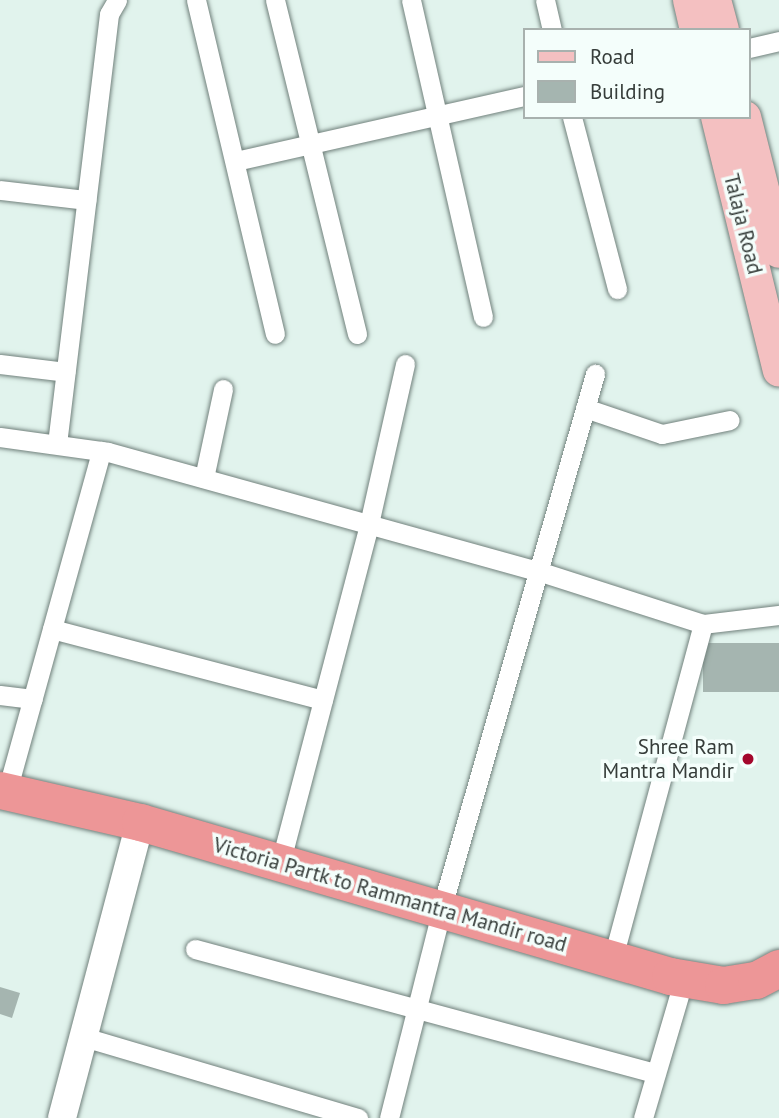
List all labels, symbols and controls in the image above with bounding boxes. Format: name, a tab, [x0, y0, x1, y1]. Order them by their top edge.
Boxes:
legend	[524, 28, 751, 119]
text: Road	[590, 43, 634, 70]
text: Building	[590, 78, 665, 105]
street label: Talaja Road	[718, 171, 768, 277]
place label: Shree Ram Mantra Mandir	[603, 734, 734, 784]
marker: Shree Ram Mantra Mandir	[740, 751, 756, 767]
street label: Victoria Partk to Rammantra Mandir road	[210, 832, 570, 958]

